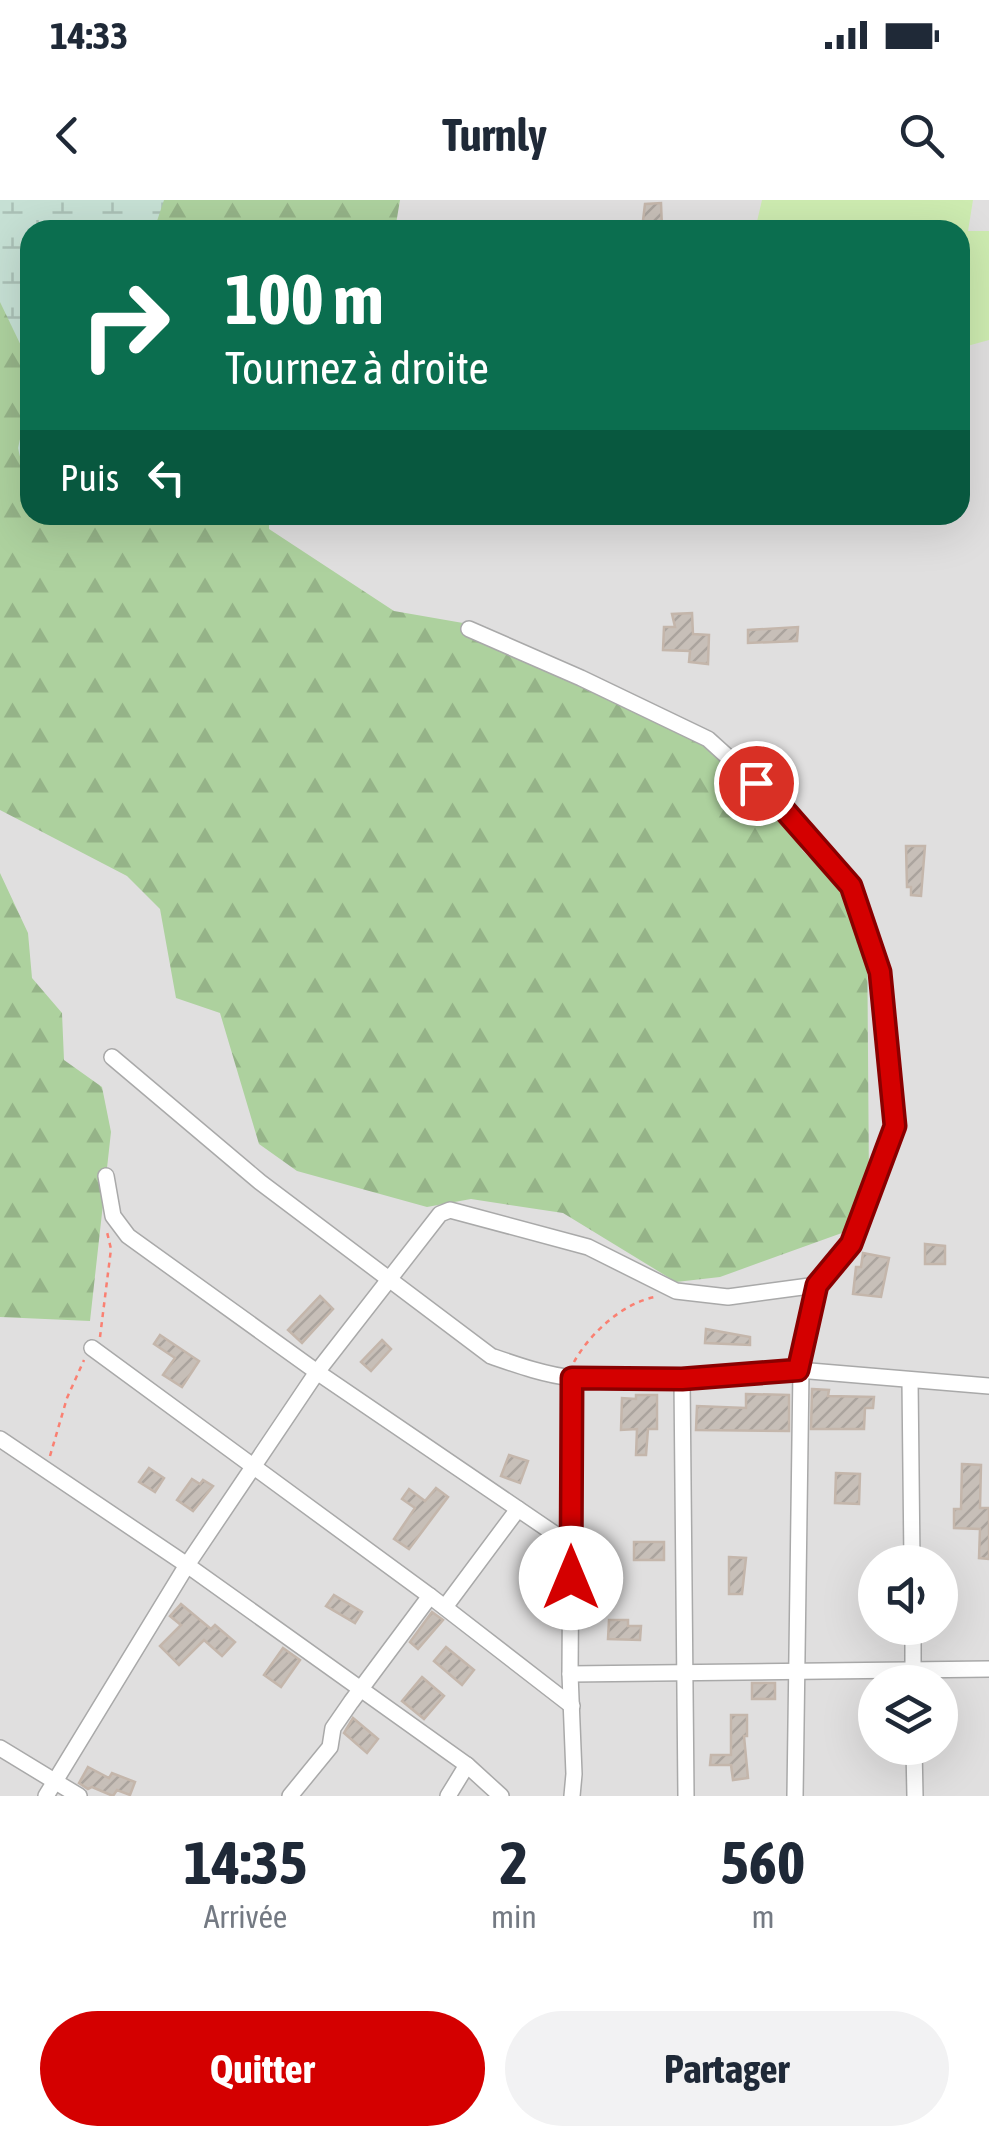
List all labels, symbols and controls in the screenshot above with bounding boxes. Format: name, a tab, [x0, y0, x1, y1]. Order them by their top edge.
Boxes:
text: 14:33	[50, 14, 128, 57]
icon: back	[40, 108, 95, 163]
icon: search	[894, 108, 949, 163]
text: Turnly	[442, 109, 547, 161]
text: 100 m	[225, 259, 384, 339]
icon: right	[60, 260, 190, 390]
text: Tournez à droite	[225, 342, 489, 394]
icon: left	[139, 450, 194, 505]
text: Puis	[60, 456, 119, 499]
pin	[714, 741, 799, 826]
icon: arrive	[729, 756, 784, 811]
position arrow	[519, 1526, 623, 1630]
map controls	[858, 1545, 958, 1765]
button: sound	[858, 1545, 958, 1645]
button: layers	[858, 1665, 958, 1765]
text: 14:35	[184, 1828, 307, 1897]
text: 2	[500, 1828, 528, 1897]
text: 560	[721, 1828, 805, 1897]
text: Arrivée	[204, 1898, 287, 1935]
text: min	[491, 1898, 537, 1935]
text: m	[751, 1898, 774, 1935]
button: Quitter	[40, 2011, 485, 2126]
button: Partager	[505, 2011, 949, 2126]

